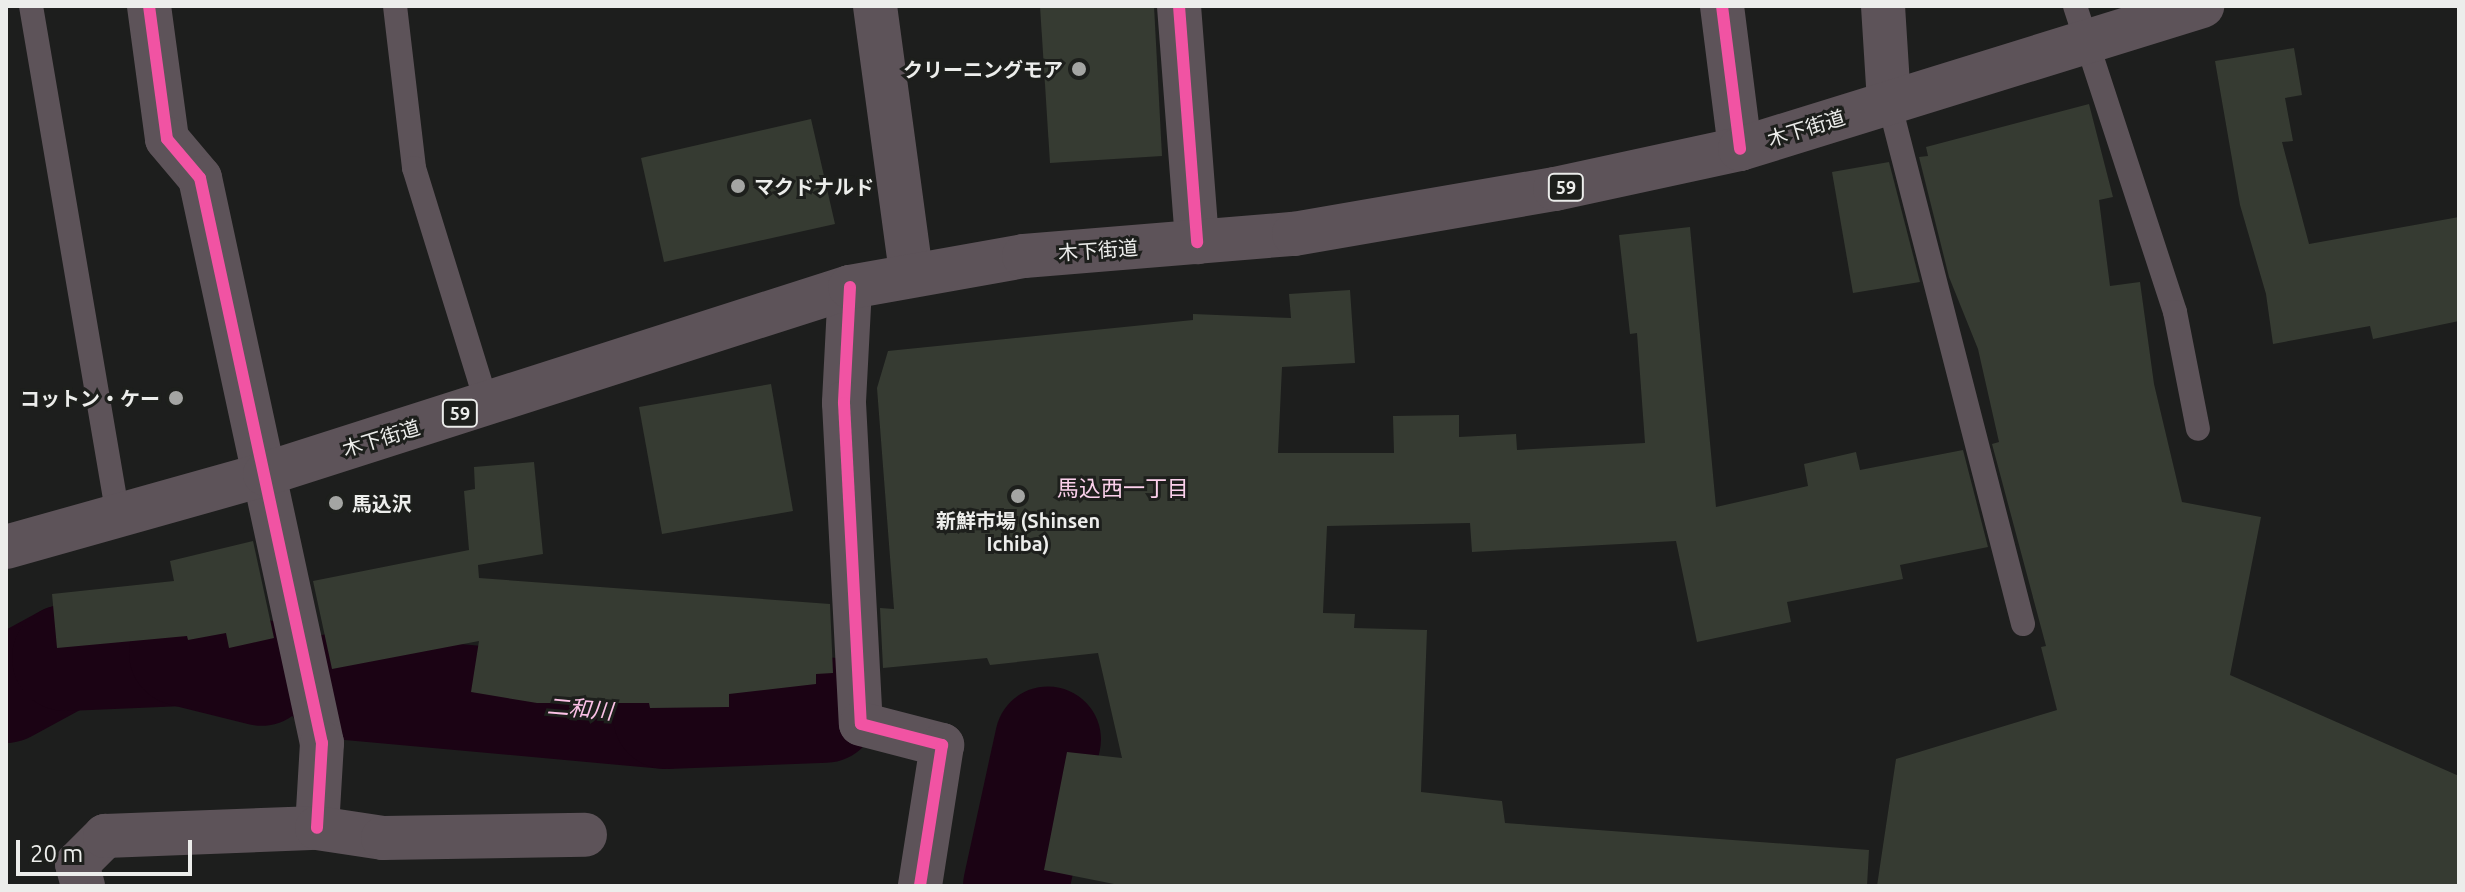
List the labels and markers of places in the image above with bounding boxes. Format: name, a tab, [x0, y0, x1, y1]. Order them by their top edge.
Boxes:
place label: クリーニングモア	[903, 57, 1063, 81]
marker: クリーニングモア	[1070, 60, 1088, 78]
place label: マクドナルド	[754, 174, 874, 198]
marker: マクドナルド	[729, 177, 747, 195]
place label: コットン・ケー	[20, 386, 160, 410]
marker: コットン・ケー	[167, 389, 185, 407]
marker: 新鮮市場 (Shinsen Ichiba)	[1009, 487, 1027, 505]
place label: 馬込沢	[352, 491, 412, 515]
marker: 馬込沢	[327, 494, 345, 512]
place label: 新鮮市場 (Shinsen Ichiba)	[936, 508, 1100, 555]

